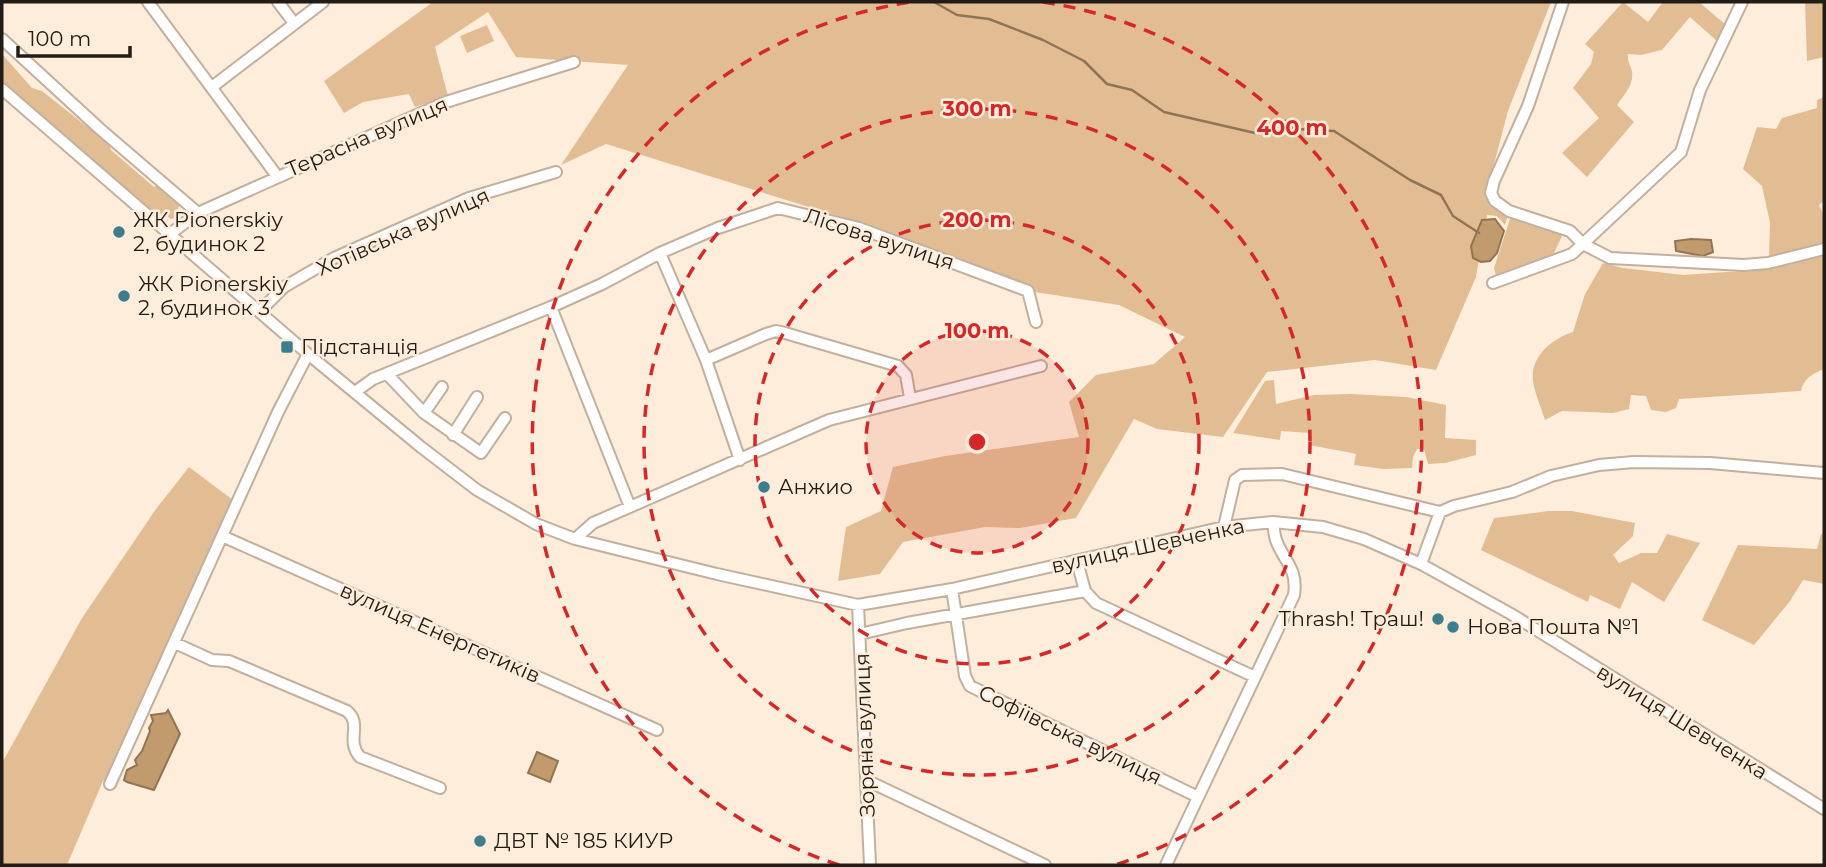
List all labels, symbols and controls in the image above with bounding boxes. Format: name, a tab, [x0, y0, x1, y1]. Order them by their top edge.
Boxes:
scale bar	[18, 14, 130, 58]
text: 100 m	[28, 26, 91, 51]
street label: Терасна вулиця	[282, 91, 451, 182]
text: 300 m	[942, 96, 1011, 121]
text: 400 m	[1257, 115, 1327, 140]
street label: Хотівська вулиця	[312, 182, 493, 281]
street label: Лісова вулиця	[801, 202, 957, 275]
place label: ЖК Pionerskiy 2, будинок 2	[133, 207, 284, 256]
text: 200 m	[943, 207, 1011, 232]
marker: ЖК Pionerskiy 2, будинок 2	[111, 224, 127, 240]
place label: ЖК Pionerskiy 2, будинок 3	[138, 271, 289, 320]
marker: ЖК Pionerskiy 2, будинок 3	[116, 288, 132, 304]
text: 100 m	[945, 318, 1009, 343]
place label: Підстанція	[301, 334, 419, 359]
marker: Підстанція	[279, 339, 295, 355]
centre of rings	[965, 430, 989, 454]
place label: Анжио	[778, 474, 853, 499]
marker: Анжио	[756, 479, 772, 495]
street label: вулиця Шевченка	[1049, 513, 1247, 578]
street label: вулиця Енергетиків	[336, 577, 544, 688]
place label: Thrash! Траш!	[1279, 606, 1424, 631]
marker: Thrash! Траш!	[1430, 611, 1446, 627]
place label: Нова Пошта №1	[1467, 614, 1639, 639]
marker: Нова Пошта №1	[1445, 619, 1461, 635]
street label: Зоряна вулиця	[849, 653, 880, 817]
street label: вулиця Шевченка	[1592, 659, 1772, 784]
street label: Софіївська вулиця	[975, 679, 1166, 790]
place label: ДВТ № 185 КИУР	[494, 828, 673, 853]
marker: ДВТ № 185 КИУР	[472, 833, 488, 849]

